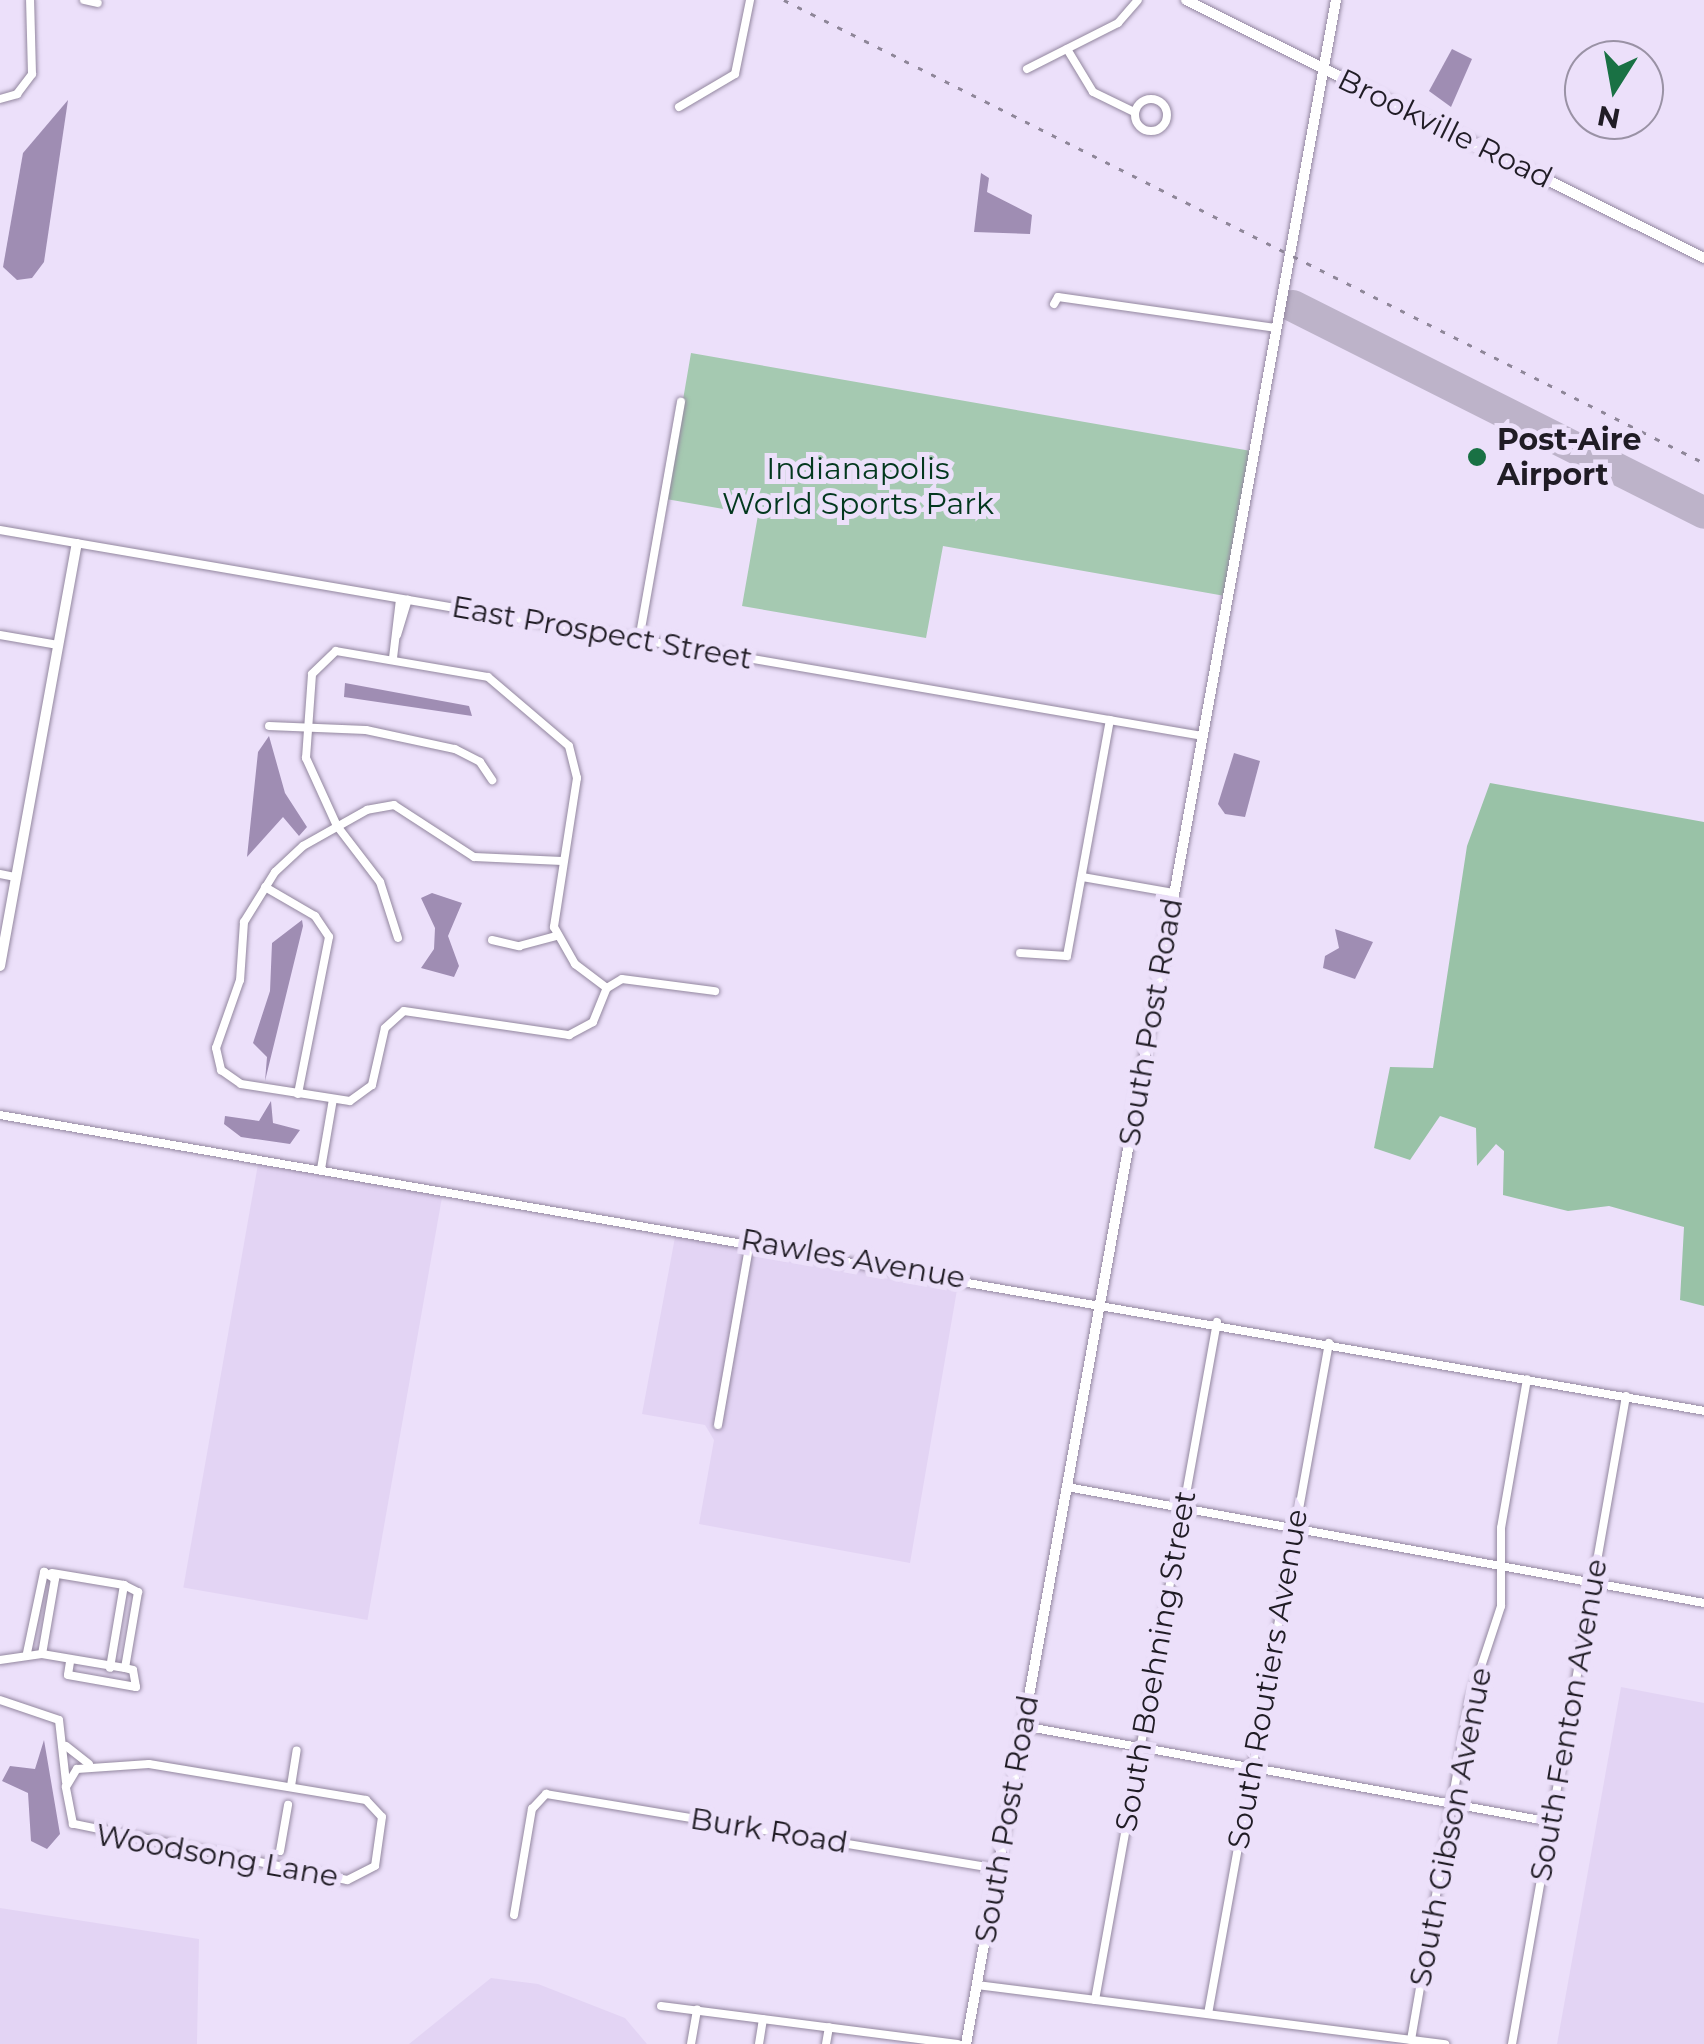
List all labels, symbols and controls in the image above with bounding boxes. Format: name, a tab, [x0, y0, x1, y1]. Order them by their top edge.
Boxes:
north arrow	[1564, 40, 1664, 140]
street label: Brookville Road	[1332, 62, 1558, 196]
text: N	[1594, 99, 1623, 136]
place label: Post-Aire Airport	[1497, 422, 1641, 492]
marker: Post-Aire Airport	[1466, 446, 1488, 468]
park label: Indianapolis World Sports Park	[722, 451, 994, 522]
street label: East Prospect Street	[449, 589, 755, 677]
street label: South Post Road	[1111, 895, 1191, 1149]
street label: Rawles Avenue	[738, 1222, 968, 1296]
street label: South Boehning Street	[1108, 1488, 1204, 1834]
street label: South Routiers Avenue	[1220, 1506, 1316, 1852]
street label: South Fenton Avenue	[1523, 1556, 1615, 1884]
street label: South Gibson Avenue	[1402, 1664, 1500, 1990]
street label: South Post Road	[967, 1692, 1047, 1946]
street label: Burk Road	[688, 1801, 850, 1861]
street label: Woodsong Lane	[93, 1817, 341, 1895]

